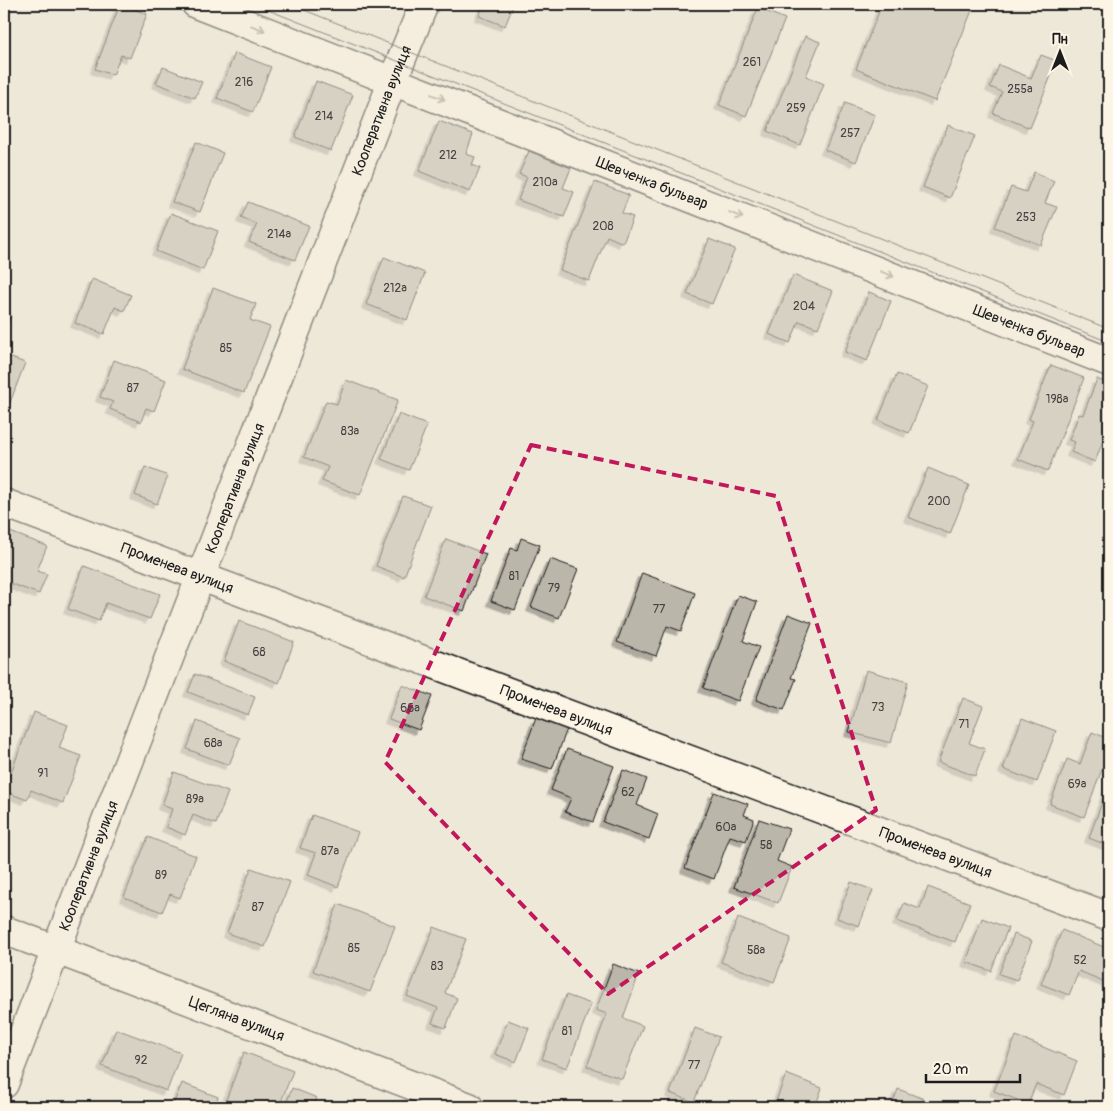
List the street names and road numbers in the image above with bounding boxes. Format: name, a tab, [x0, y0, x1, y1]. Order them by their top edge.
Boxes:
street label: Кооперативна вулиця	[347, 43, 416, 178]
street label: Шевченка бульвар	[593, 152, 711, 213]
street label: Шевченка бульвар	[970, 300, 1088, 361]
street label: Кооперативна вулиця	[201, 420, 269, 556]
street label: Променева вулиця	[118, 538, 236, 598]
street label: Променева вулиця	[498, 680, 615, 740]
street label: Кооперативна вулиця	[55, 798, 122, 934]
street label: Променева вулиця	[877, 822, 995, 882]
street label: Цегляна вулиця	[186, 992, 287, 1045]

